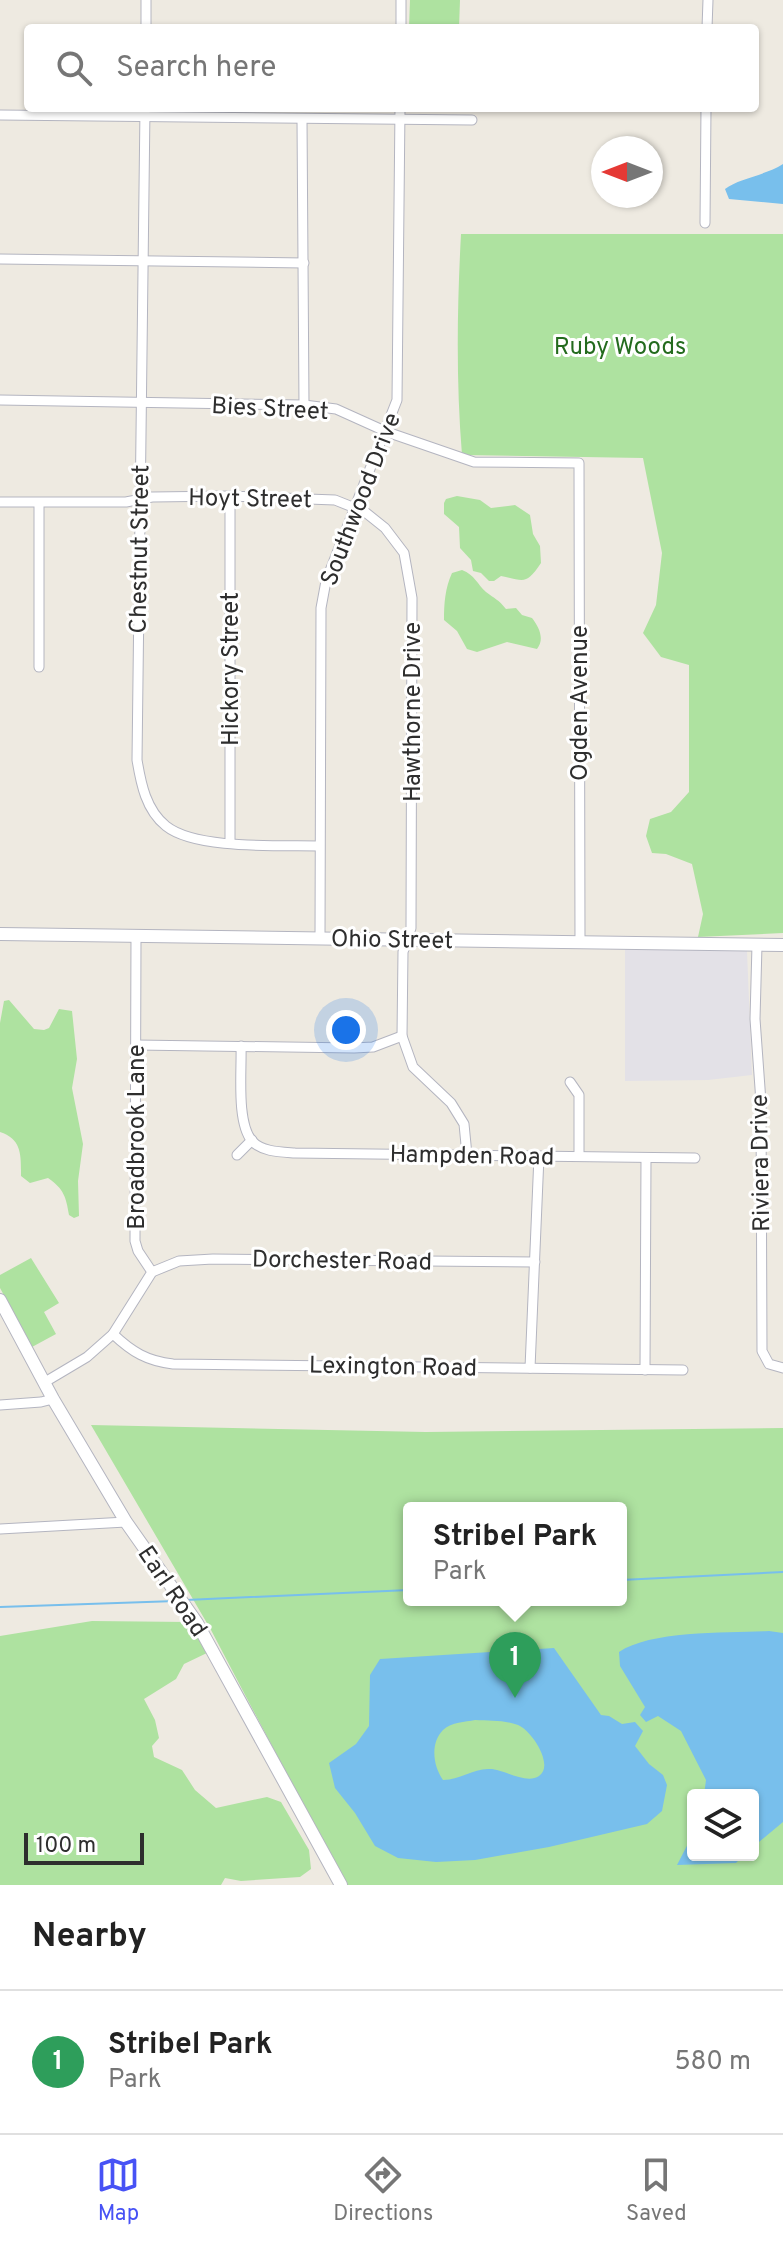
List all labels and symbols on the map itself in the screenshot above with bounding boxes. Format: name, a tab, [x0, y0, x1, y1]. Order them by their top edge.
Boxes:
north arrow	[591, 136, 663, 208]
park label: Ruby Woods	[554, 333, 686, 363]
street label: Bies Street	[210, 392, 329, 428]
street label: Southwood Drive	[315, 409, 409, 591]
street label: Chestnut Street	[125, 464, 157, 634]
street label: Hoyt Street	[188, 484, 312, 516]
street label: Hickory Street	[217, 592, 247, 746]
street label: Hawthorne Drive	[399, 622, 429, 802]
street label: Ogden Avenue	[566, 625, 596, 781]
street label: Ohio Street	[331, 925, 453, 957]
your location	[326, 1010, 366, 1050]
street label: Broadbrook Lane	[123, 1044, 153, 1230]
street label: Riviera Drive	[746, 1094, 778, 1232]
street label: Hampden Road	[389, 1141, 555, 1173]
street label: Dorchester Road	[252, 1245, 432, 1279]
street label: Lexington Road	[309, 1352, 477, 1384]
street label: Earl Road	[130, 1541, 213, 1644]
pin: 1	[489, 1632, 541, 1698]
scale bar	[24, 1829, 144, 1865]

